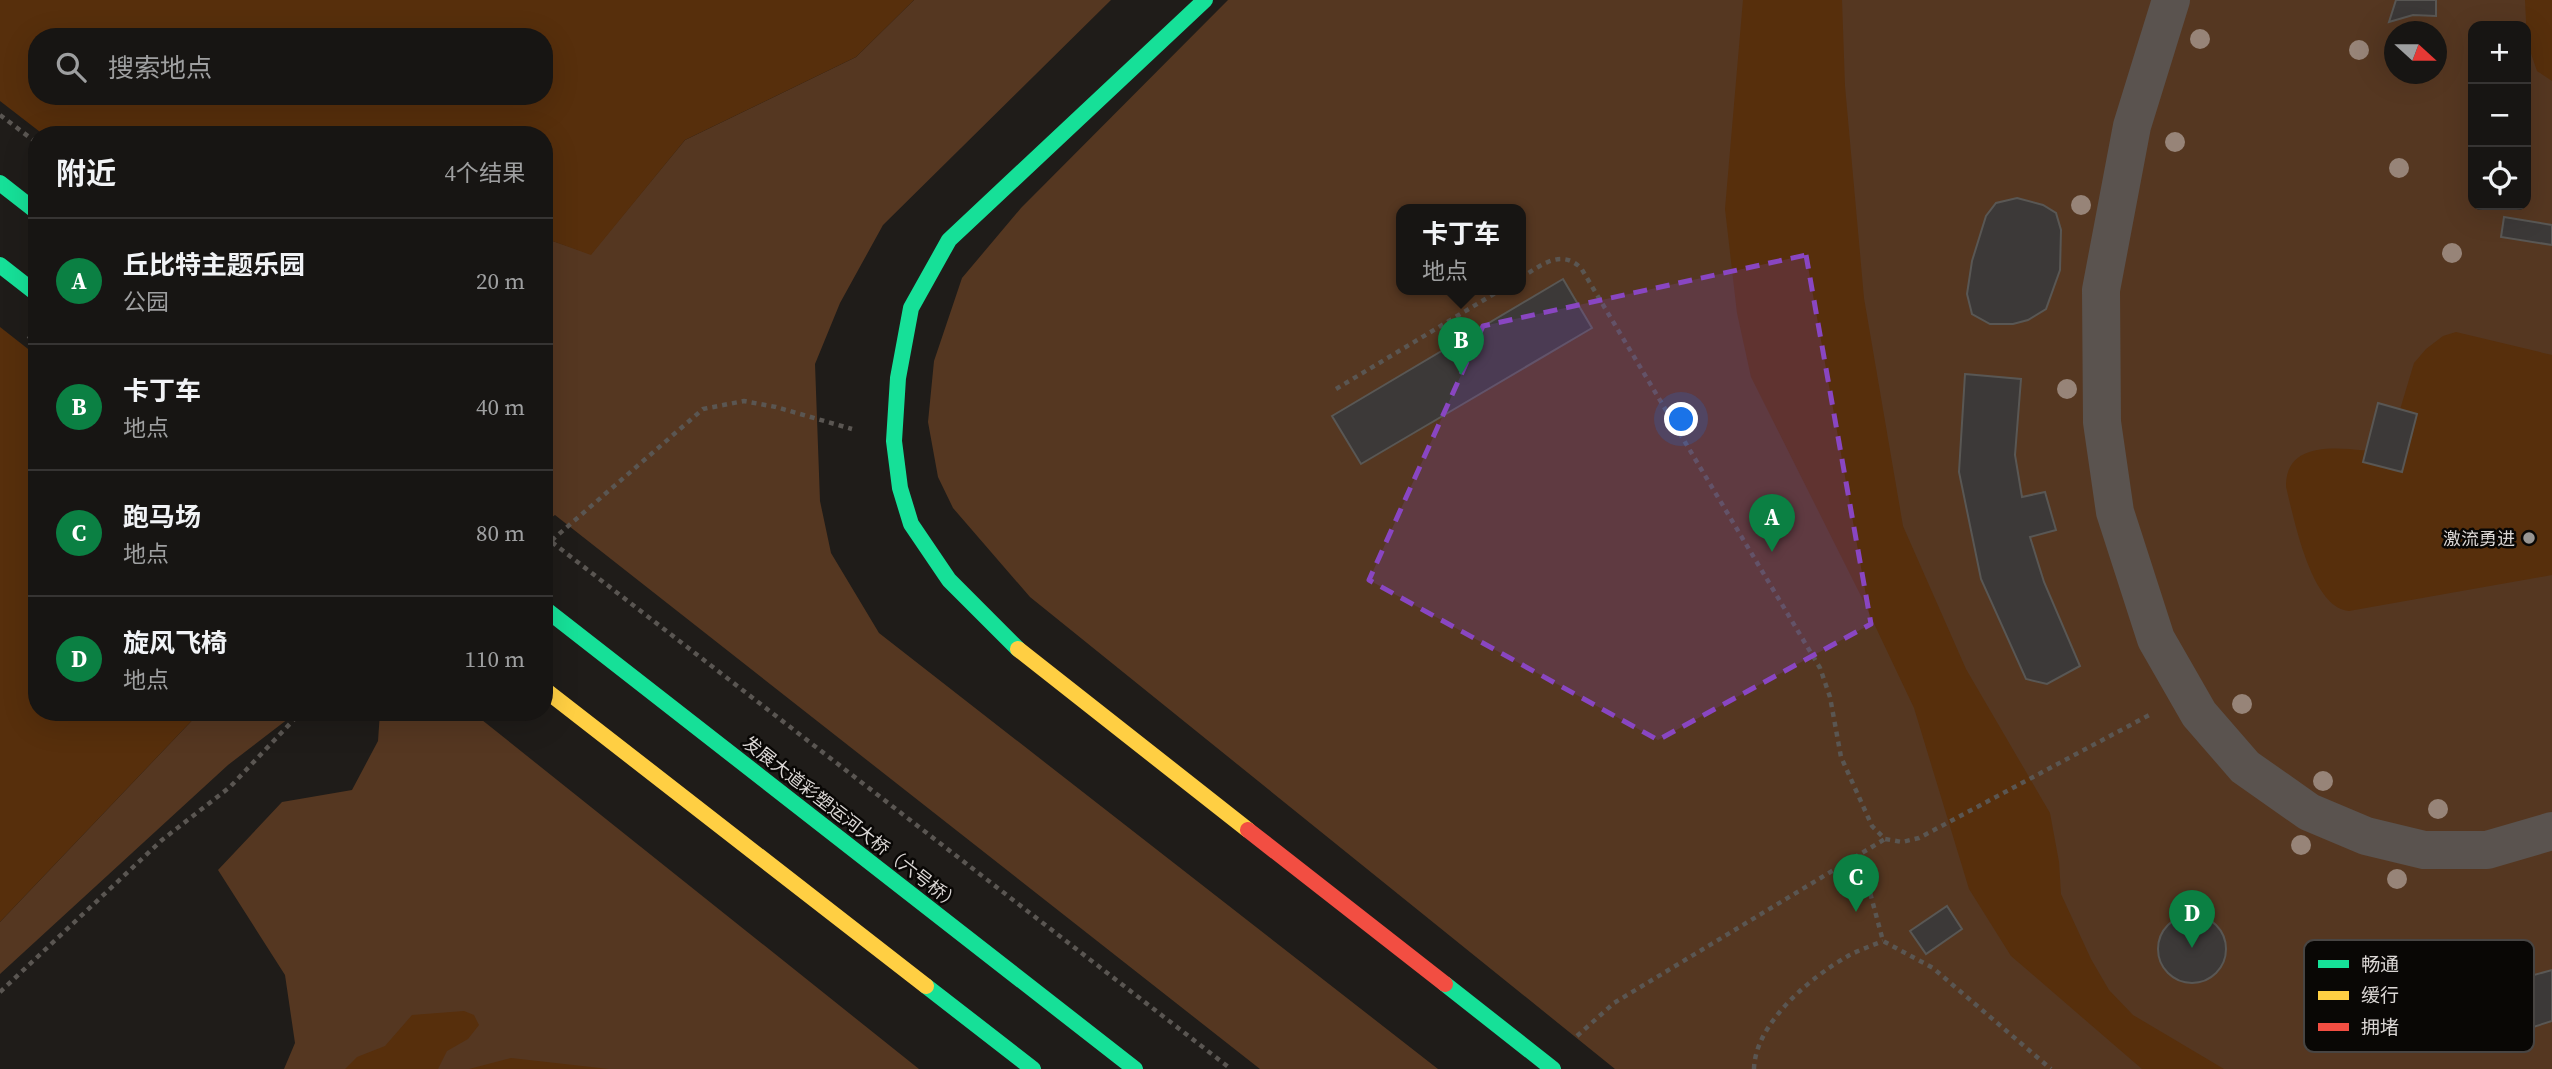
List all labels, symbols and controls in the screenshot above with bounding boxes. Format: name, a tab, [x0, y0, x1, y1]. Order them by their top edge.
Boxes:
north arrow	[2384, 21, 2447, 84]
map controls	[2468, 21, 2531, 210]
button: +	[2468, 21, 2531, 84]
search box	[28, 28, 553, 105]
icon: search	[52, 48, 90, 86]
text: 搜索地点	[108, 50, 212, 86]
button: −	[2468, 84, 2531, 147]
button: locate	[2468, 147, 2531, 210]
text: 附近	[56, 153, 116, 194]
text: 4个结果	[445, 157, 525, 189]
popup	[1396, 204, 1526, 295]
text: 卡丁车	[1422, 216, 1500, 252]
text: 丘比特主题乐园	[123, 247, 305, 283]
text: 地点	[1422, 255, 1468, 287]
text: A	[71, 265, 87, 297]
text: 20 m	[476, 265, 525, 297]
text: 公园	[123, 286, 169, 318]
pin: B	[1438, 317, 1484, 375]
text: 卡丁车	[123, 373, 201, 409]
text: B	[72, 391, 86, 423]
text: 40 m	[476, 391, 525, 423]
your location	[1664, 402, 1698, 436]
text: 地点	[123, 412, 169, 444]
pin: A	[1749, 494, 1795, 552]
text: 跑马场	[123, 499, 201, 535]
text: C	[72, 517, 86, 549]
text: 80 m	[476, 517, 525, 549]
place label: 激流勇进	[2443, 526, 2515, 551]
marker: 激流勇进	[2521, 530, 2537, 546]
text: 地点	[123, 538, 169, 570]
text: 旋风飞椅	[123, 625, 227, 661]
text: D	[71, 643, 87, 675]
text: 110 m	[464, 643, 525, 675]
text: 地点	[123, 664, 169, 696]
street label: 发展大道彩塑运河大桥（六号桥）	[738, 730, 966, 916]
pin: C	[1833, 854, 1879, 912]
pin: D	[2169, 890, 2215, 948]
legend	[2304, 940, 2534, 1052]
text: 畅通	[2361, 951, 2399, 977]
text: 缓行	[2361, 982, 2399, 1008]
text: 拥堵	[2361, 1014, 2399, 1040]

